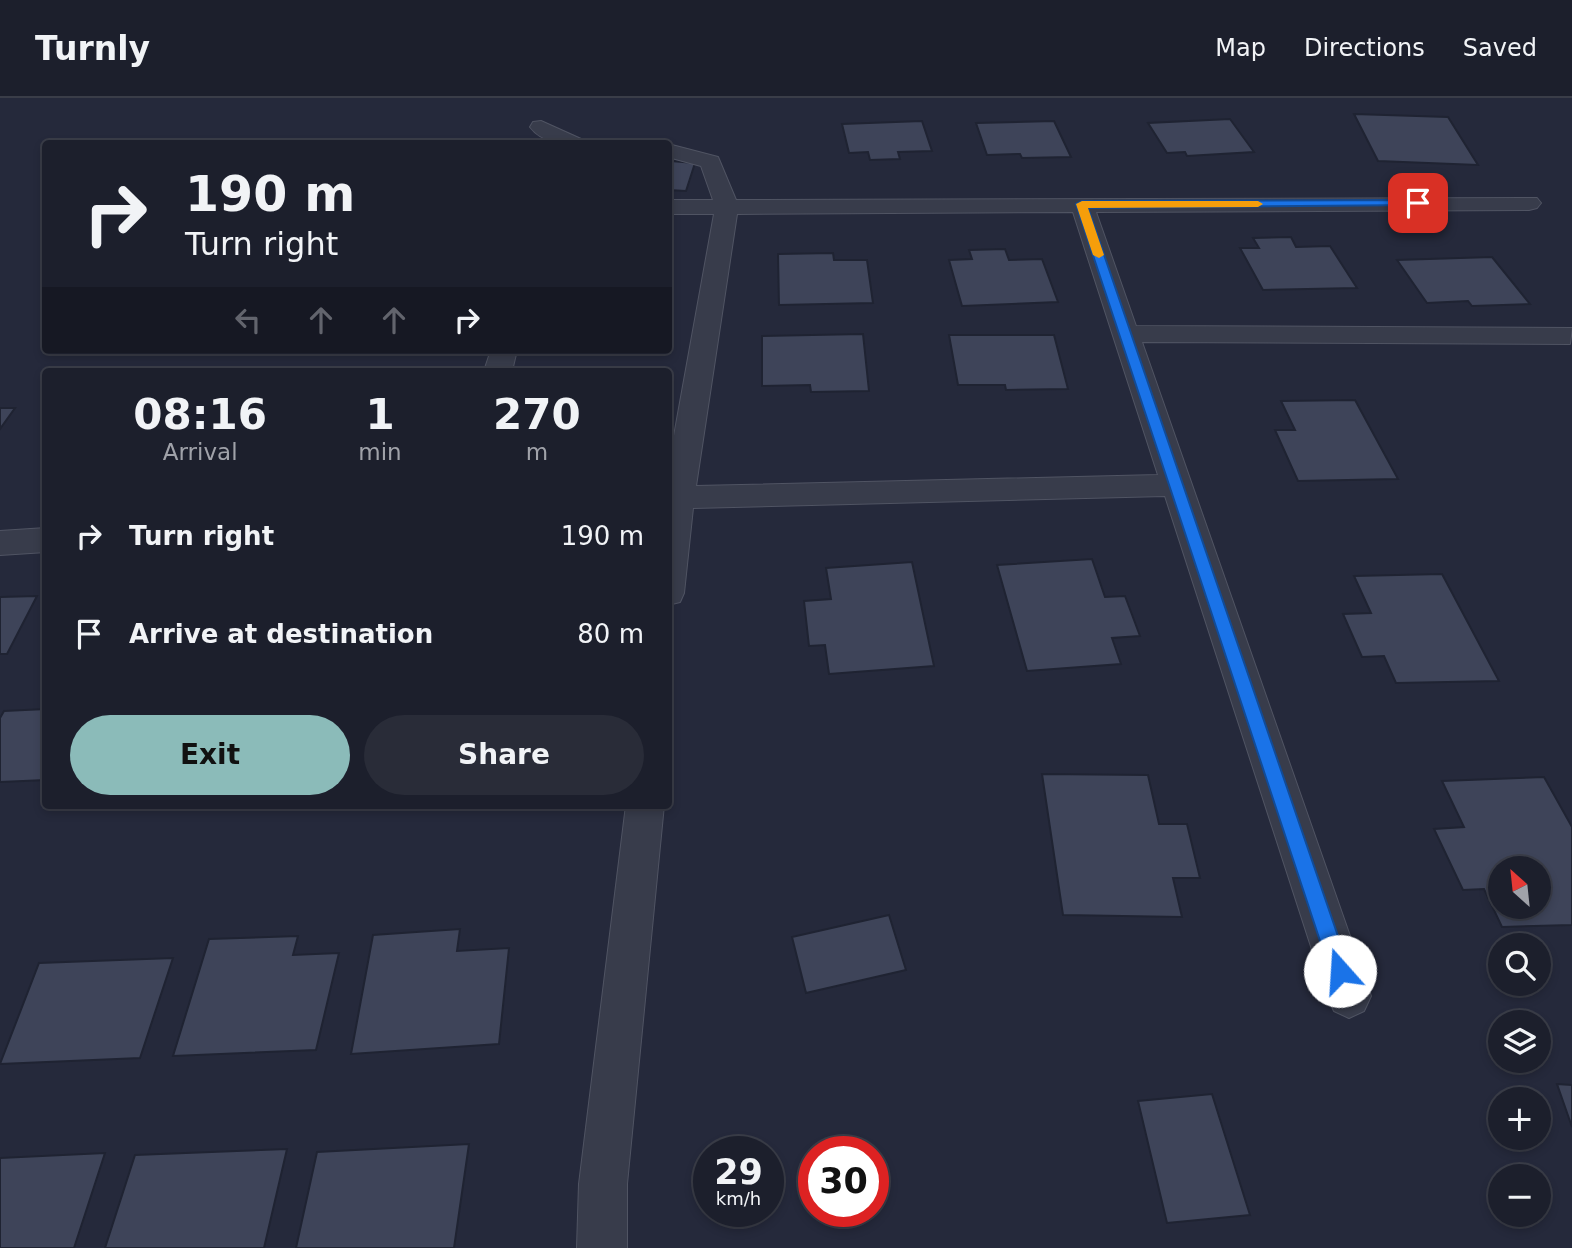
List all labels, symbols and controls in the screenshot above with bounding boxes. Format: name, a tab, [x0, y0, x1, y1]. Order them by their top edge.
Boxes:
text: Turnly	[35, 29, 150, 68]
text: Map	[1215, 34, 1266, 62]
text: Directions	[1304, 34, 1425, 62]
text: Saved	[1463, 34, 1537, 62]
text: 190 m	[185, 166, 355, 223]
icon: right	[70, 168, 161, 259]
pin	[1388, 173, 1448, 233]
icon: arrive	[1399, 184, 1437, 222]
text: Turn right	[185, 225, 338, 263]
icon: left	[229, 301, 267, 339]
icon: ahead	[302, 301, 340, 339]
icon: ahead	[375, 301, 413, 339]
icon: right	[448, 301, 486, 339]
text: 08:16	[133, 390, 267, 439]
text: 1	[365, 390, 395, 439]
text: 270	[493, 390, 581, 439]
text: Arrival	[163, 439, 238, 465]
text: min	[358, 439, 402, 465]
text: m	[526, 439, 548, 465]
icon: right	[70, 517, 108, 555]
text: Turn right	[129, 521, 274, 551]
text: 190 m	[561, 521, 644, 551]
icon: arrive	[70, 615, 108, 653]
text: Arrive at destination	[129, 619, 433, 649]
text: 80 m	[577, 619, 644, 649]
button: Exit	[70, 715, 350, 795]
button: Share	[364, 715, 644, 795]
north arrow	[1488, 856, 1550, 919]
map controls	[1488, 856, 1551, 1227]
button: search	[1488, 933, 1551, 996]
position arrow	[1303, 934, 1377, 1008]
button: layers	[1488, 1010, 1551, 1073]
button: +	[1488, 1087, 1551, 1150]
speed limit sign: 30	[798, 1136, 889, 1227]
text: 29	[714, 1152, 763, 1192]
button: −	[1488, 1164, 1551, 1227]
text: km/h	[716, 1188, 761, 1209]

